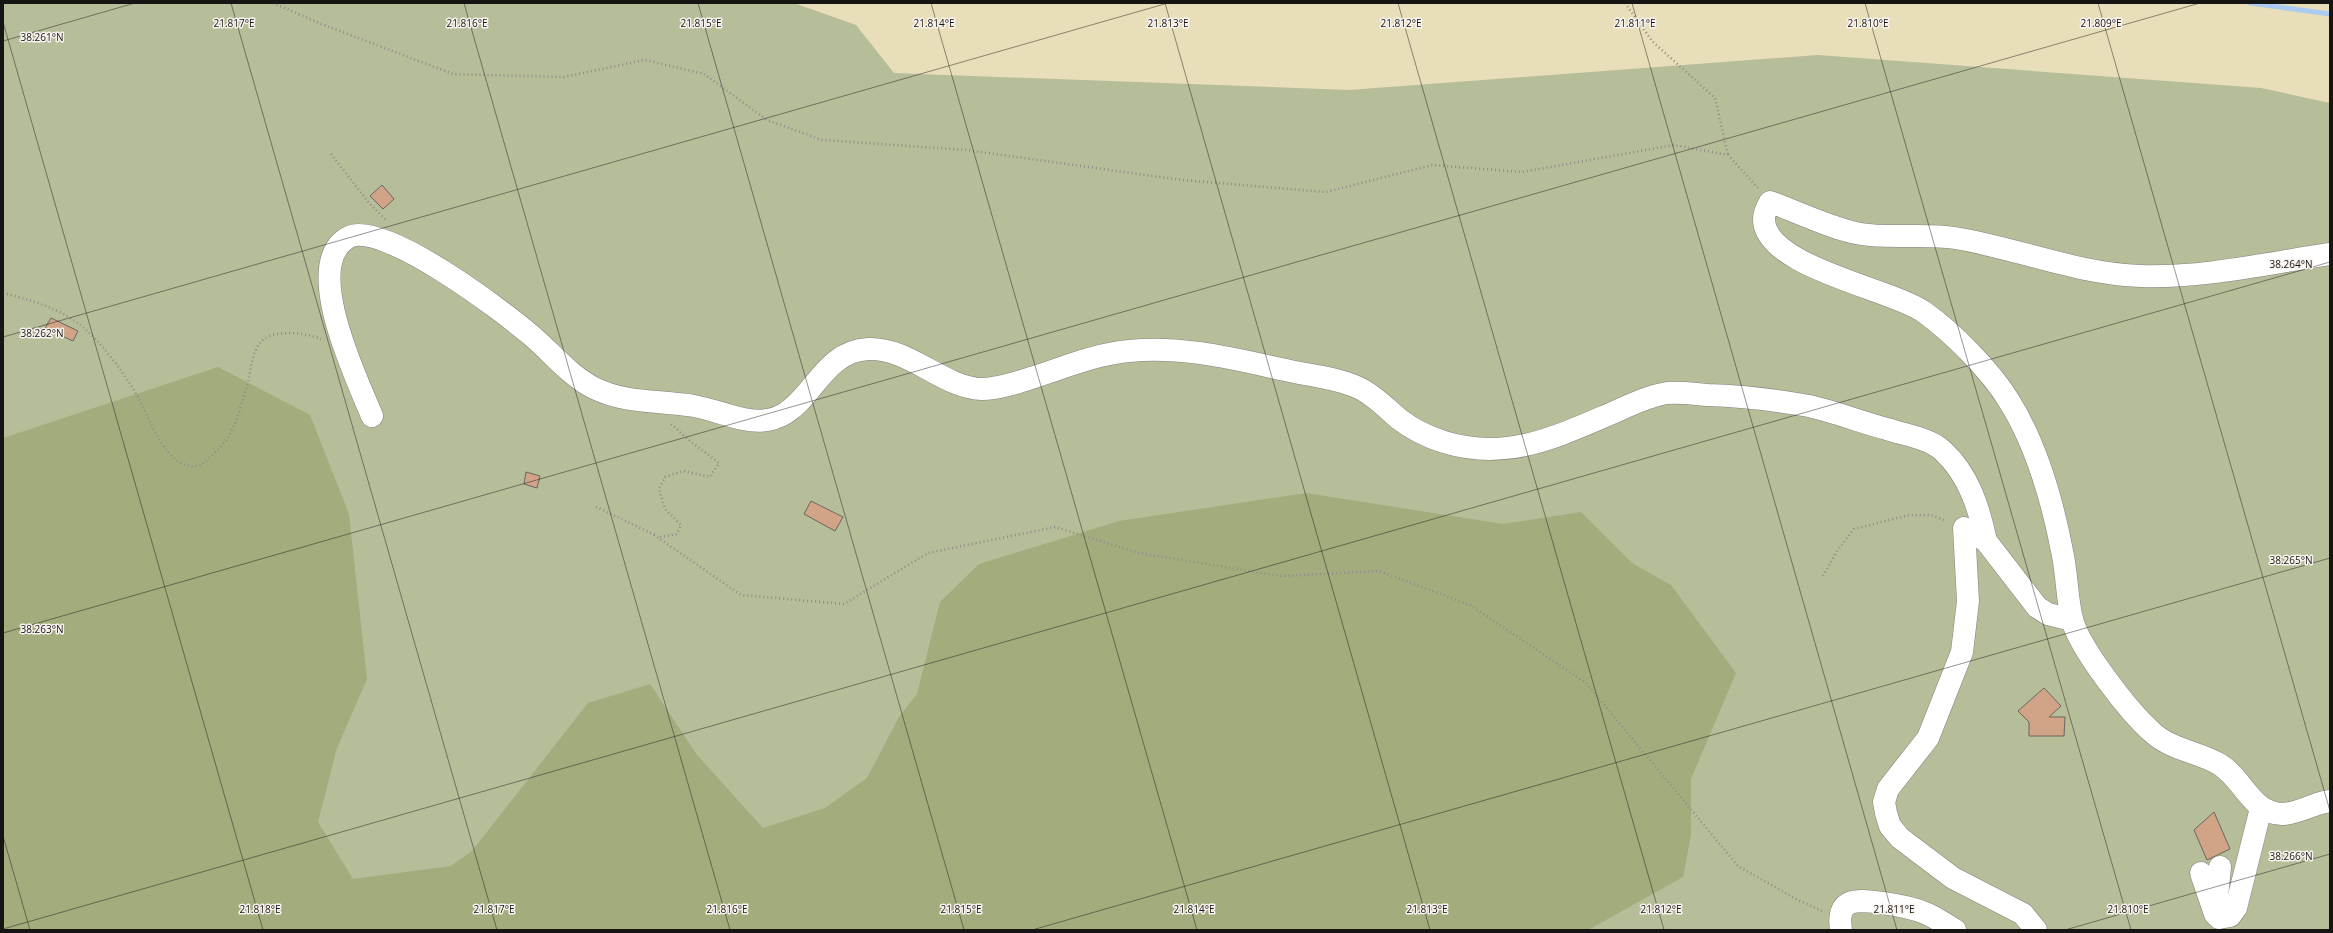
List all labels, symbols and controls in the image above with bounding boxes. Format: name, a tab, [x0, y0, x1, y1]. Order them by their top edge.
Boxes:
text: 21.817°E	[213, 16, 255, 30]
text: 21.816°E	[446, 16, 488, 30]
text: 21.815°E	[680, 16, 722, 30]
text: 21.814°E	[913, 16, 955, 30]
text: 21.813°E	[1147, 16, 1189, 30]
text: 21.812°E	[1380, 16, 1422, 30]
text: 21.811°E	[1614, 16, 1656, 30]
text: 21.810°E	[1847, 16, 1889, 30]
text: 21.809°E	[2080, 16, 2122, 30]
text: 38.261°N	[20, 30, 64, 44]
text: 38.264°N	[2269, 257, 2313, 271]
text: 38.262°N	[20, 326, 64, 340]
text: 38.265°N	[2269, 553, 2313, 567]
text: 38.263°N	[20, 622, 64, 636]
text: 38.266°N	[2269, 849, 2313, 863]
text: 21.818°E	[239, 902, 281, 916]
text: 21.817°E	[473, 902, 515, 916]
text: 21.816°E	[706, 902, 748, 916]
text: 21.815°E	[940, 902, 982, 916]
text: 21.814°E	[1173, 902, 1215, 916]
text: 21.813°E	[1406, 902, 1448, 916]
text: 21.812°E	[1640, 902, 1682, 916]
text: 21.811°E	[1873, 902, 1915, 916]
text: 21.810°E	[2107, 902, 2149, 916]

